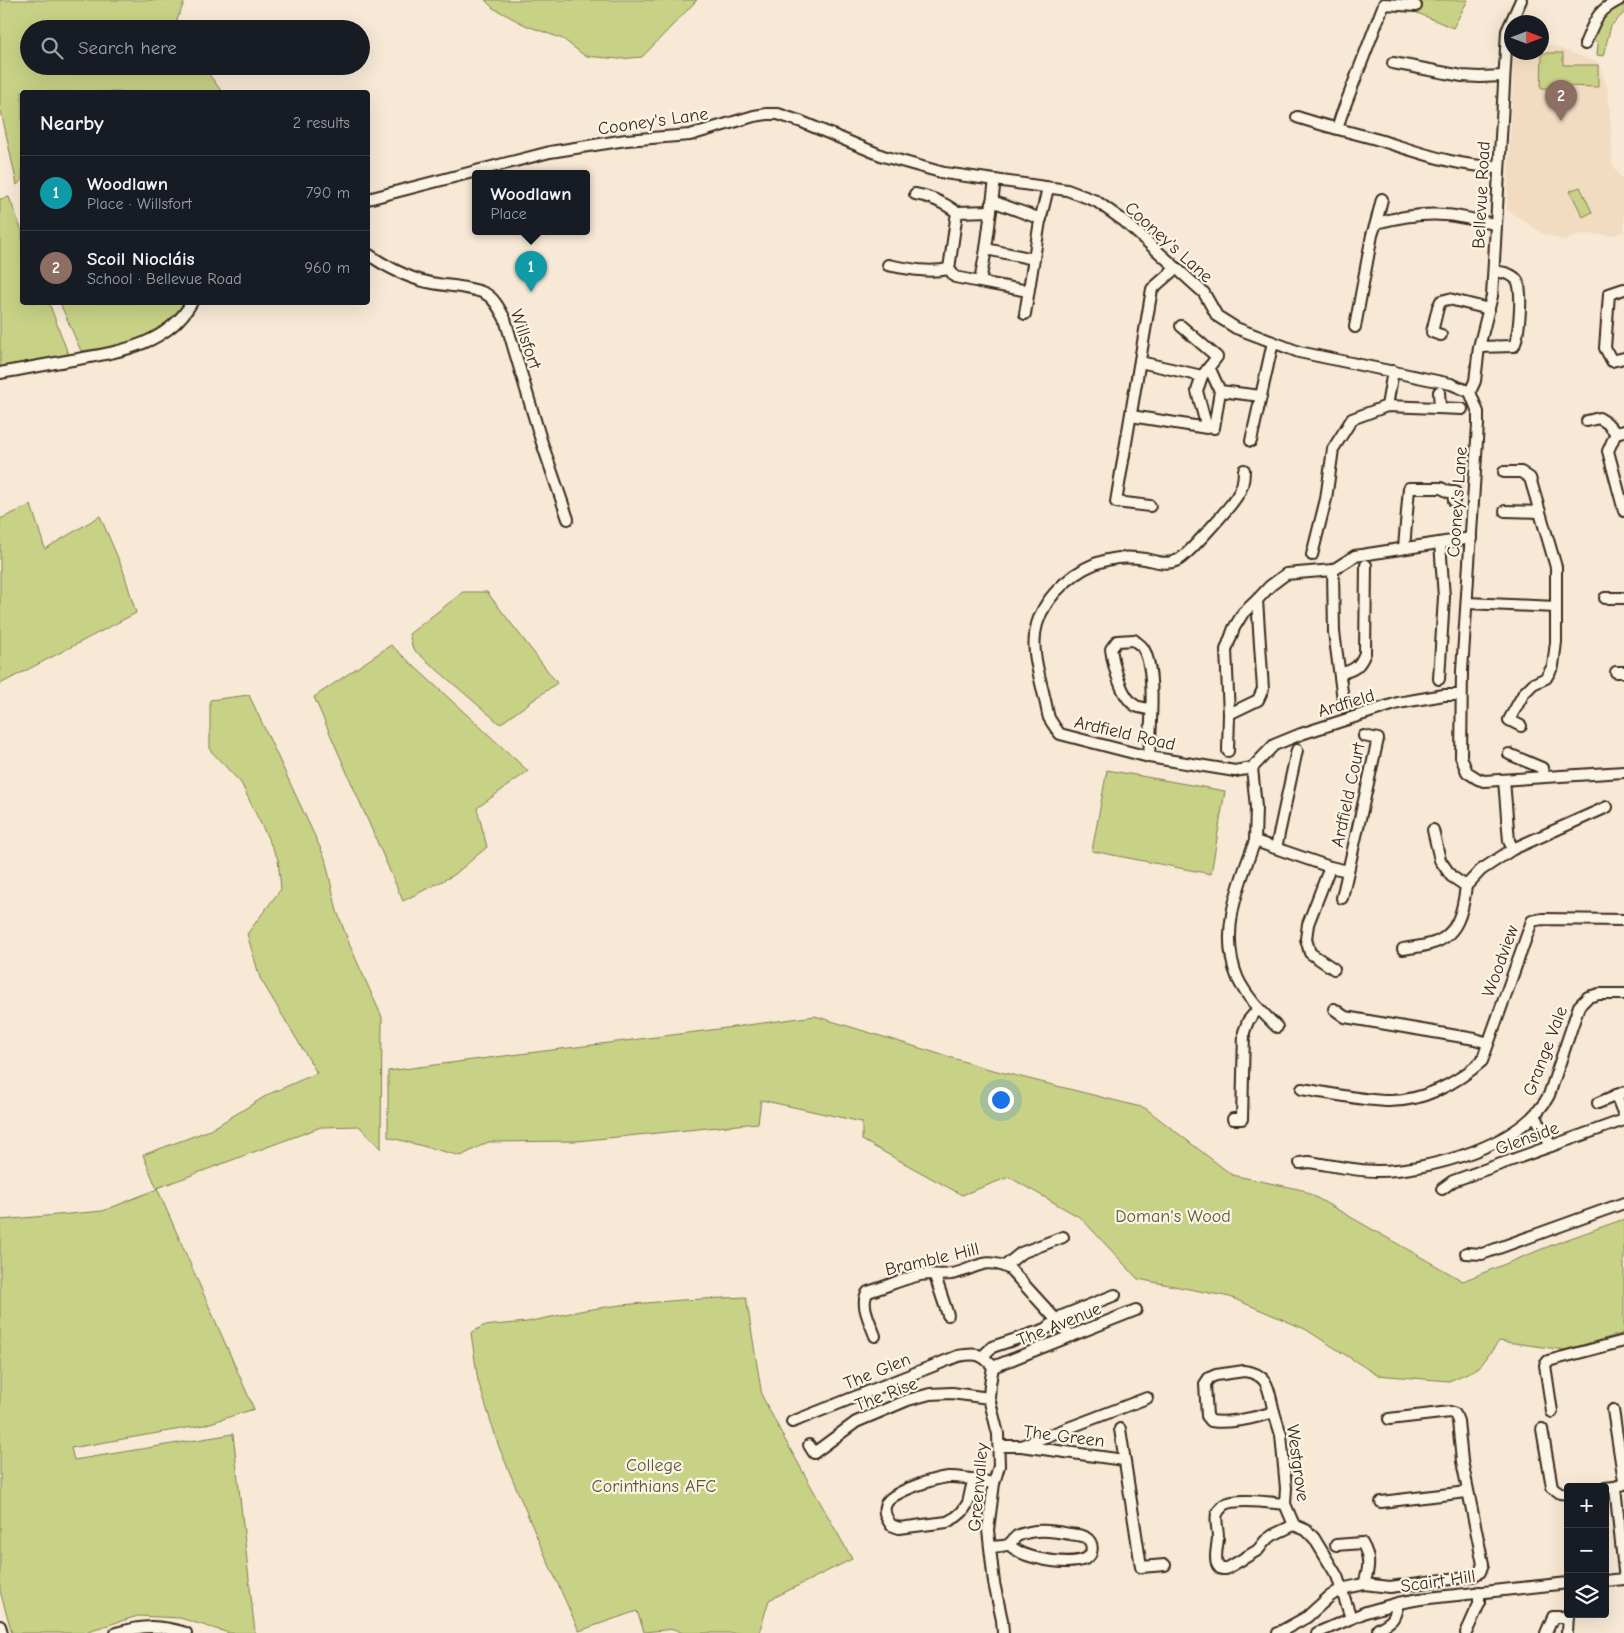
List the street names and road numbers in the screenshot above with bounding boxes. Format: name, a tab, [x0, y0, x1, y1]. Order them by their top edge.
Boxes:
street label: Cooney's Lane	[597, 103, 710, 140]
street label: Bellevue Road	[1468, 141, 1495, 249]
street label: Cooney's Lane	[1120, 197, 1217, 287]
street label: Willsfort	[506, 307, 546, 373]
street label: Cooney's Lane	[1443, 446, 1472, 558]
street label: Ardfield	[1315, 685, 1377, 722]
street label: Ardfield Road	[1072, 712, 1177, 755]
street label: Ardfield Court	[1327, 740, 1370, 849]
street label: Woodview	[1478, 922, 1523, 1000]
street label: Grange Vale	[1519, 1003, 1572, 1099]
street label: Glenside	[1493, 1117, 1562, 1160]
street label: Bramble Hill	[883, 1238, 981, 1280]
street label: The Avenue	[1014, 1298, 1104, 1351]
street label: The Glen	[841, 1349, 914, 1394]
street label: The Rise	[852, 1373, 920, 1416]
street label: The Green	[1022, 1421, 1106, 1452]
street label: Westgrove	[1282, 1423, 1313, 1503]
street label: Greenvalley	[964, 1441, 993, 1532]
street label: Scairt Hill	[1399, 1566, 1477, 1597]

